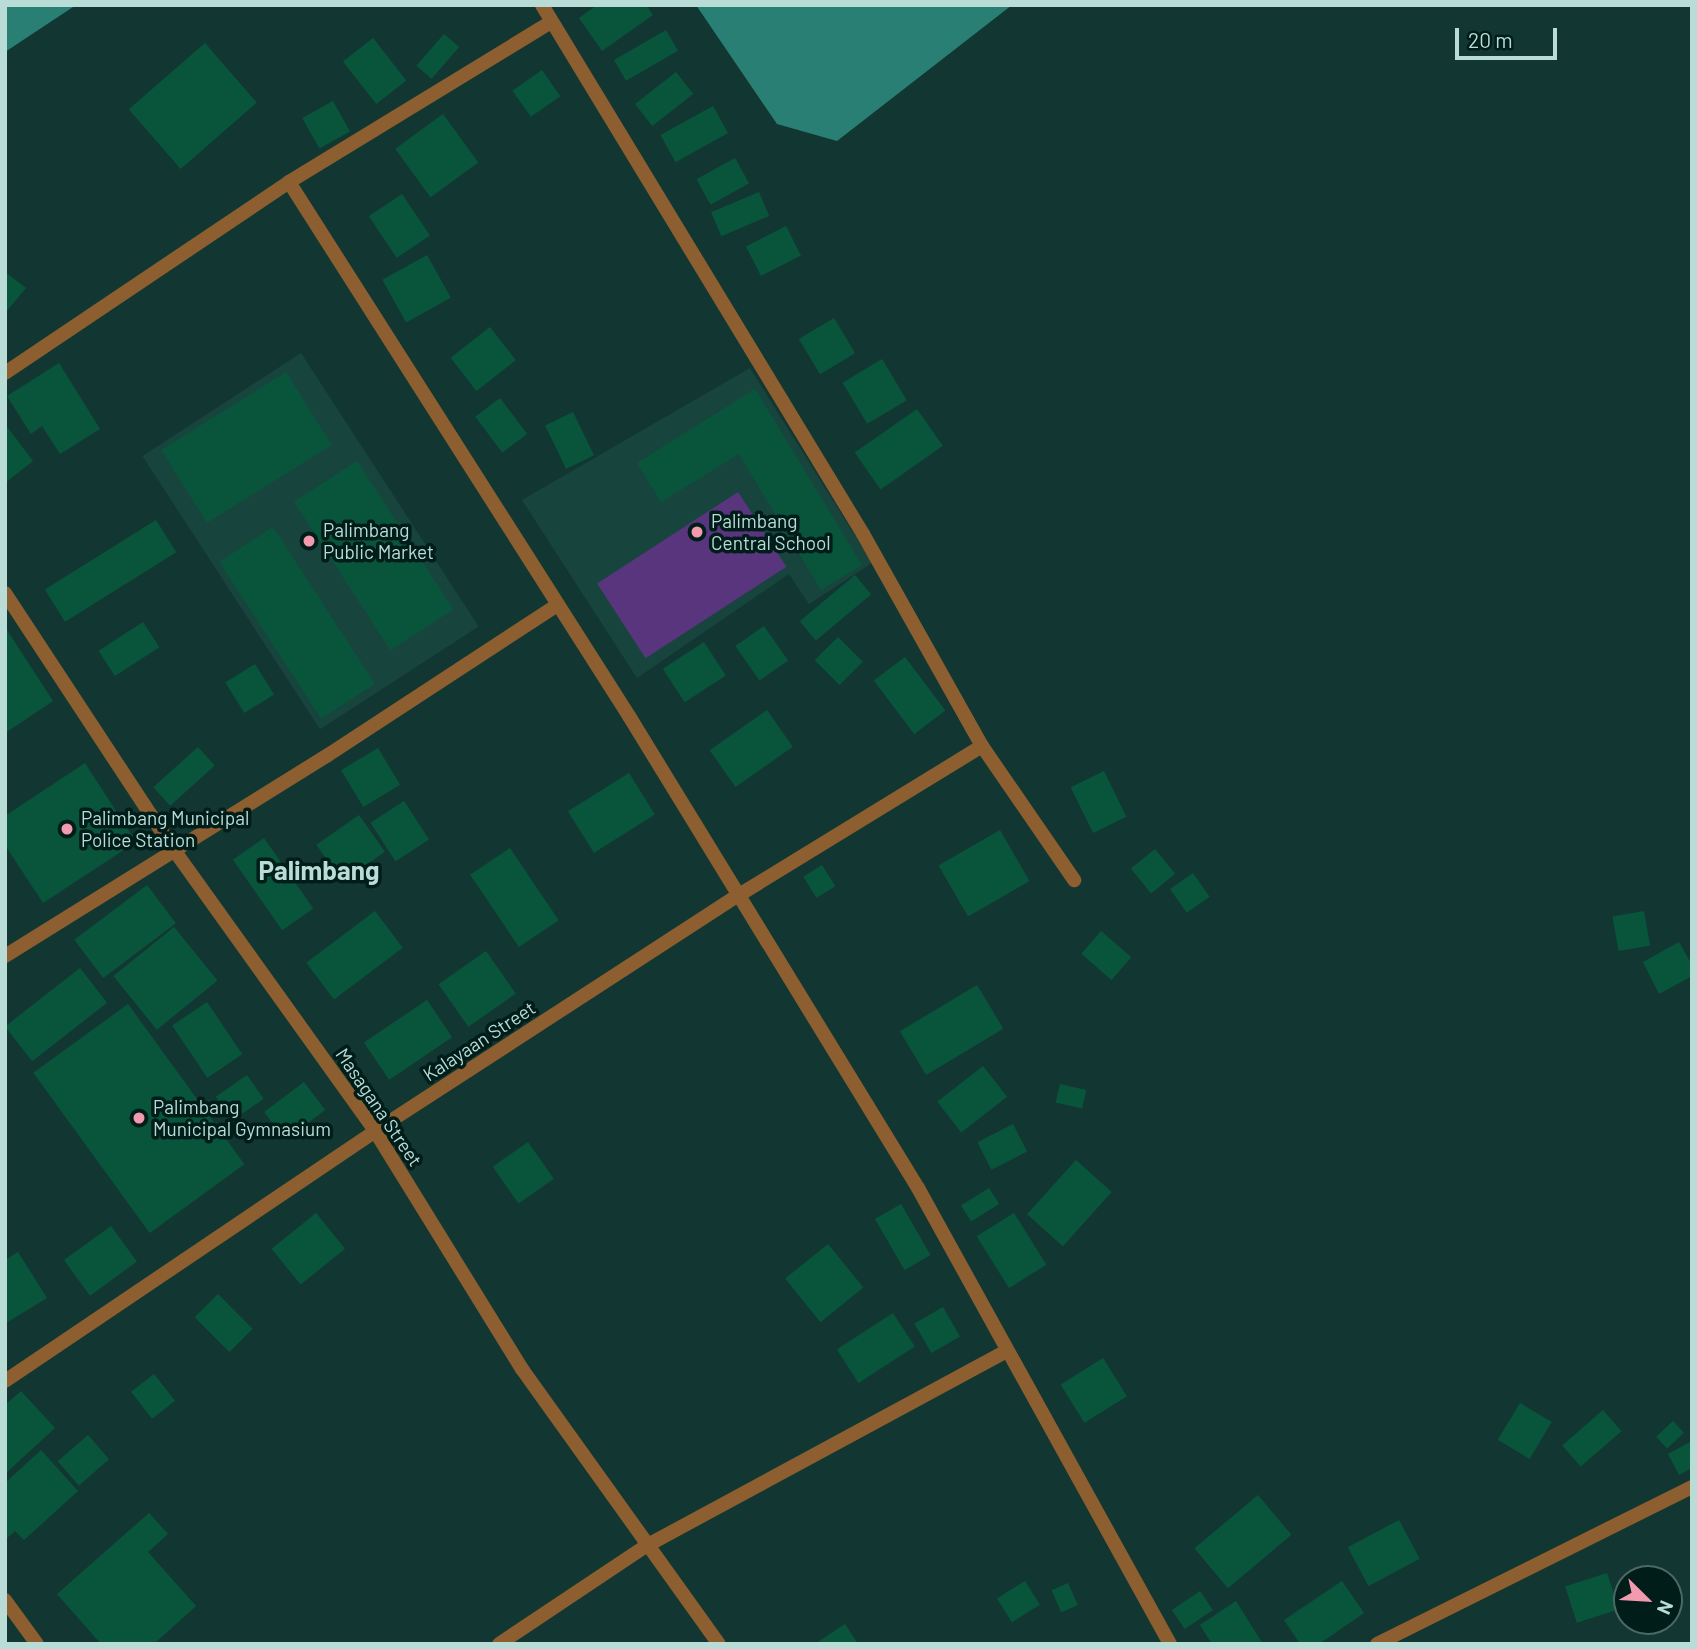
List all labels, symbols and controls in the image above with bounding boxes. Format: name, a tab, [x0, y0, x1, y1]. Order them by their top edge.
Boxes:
scale bar	[1459, 14, 1560, 58]
text: 20 m	[1468, 27, 1513, 52]
place label: Palimbang Central School	[711, 510, 831, 554]
place label: Palimbang Public Market	[323, 519, 434, 563]
marker: Palimbang Central School	[689, 524, 705, 540]
marker: Palimbang Public Market	[301, 533, 317, 549]
place label: Palimbang Municipal Police Station	[81, 807, 249, 851]
marker: Palimbang Municipal Police Station	[59, 821, 75, 837]
district label: Palimbang	[259, 854, 379, 886]
street label: Kalayaan Street	[419, 996, 539, 1086]
street label: Masagana Street	[331, 1044, 427, 1170]
place label: Palimbang Municipal Gymnasium	[153, 1096, 331, 1140]
marker: Palimbang Municipal Gymnasium	[131, 1110, 147, 1126]
north arrow	[1613, 1565, 1683, 1635]
text: N	[1653, 1597, 1679, 1618]

